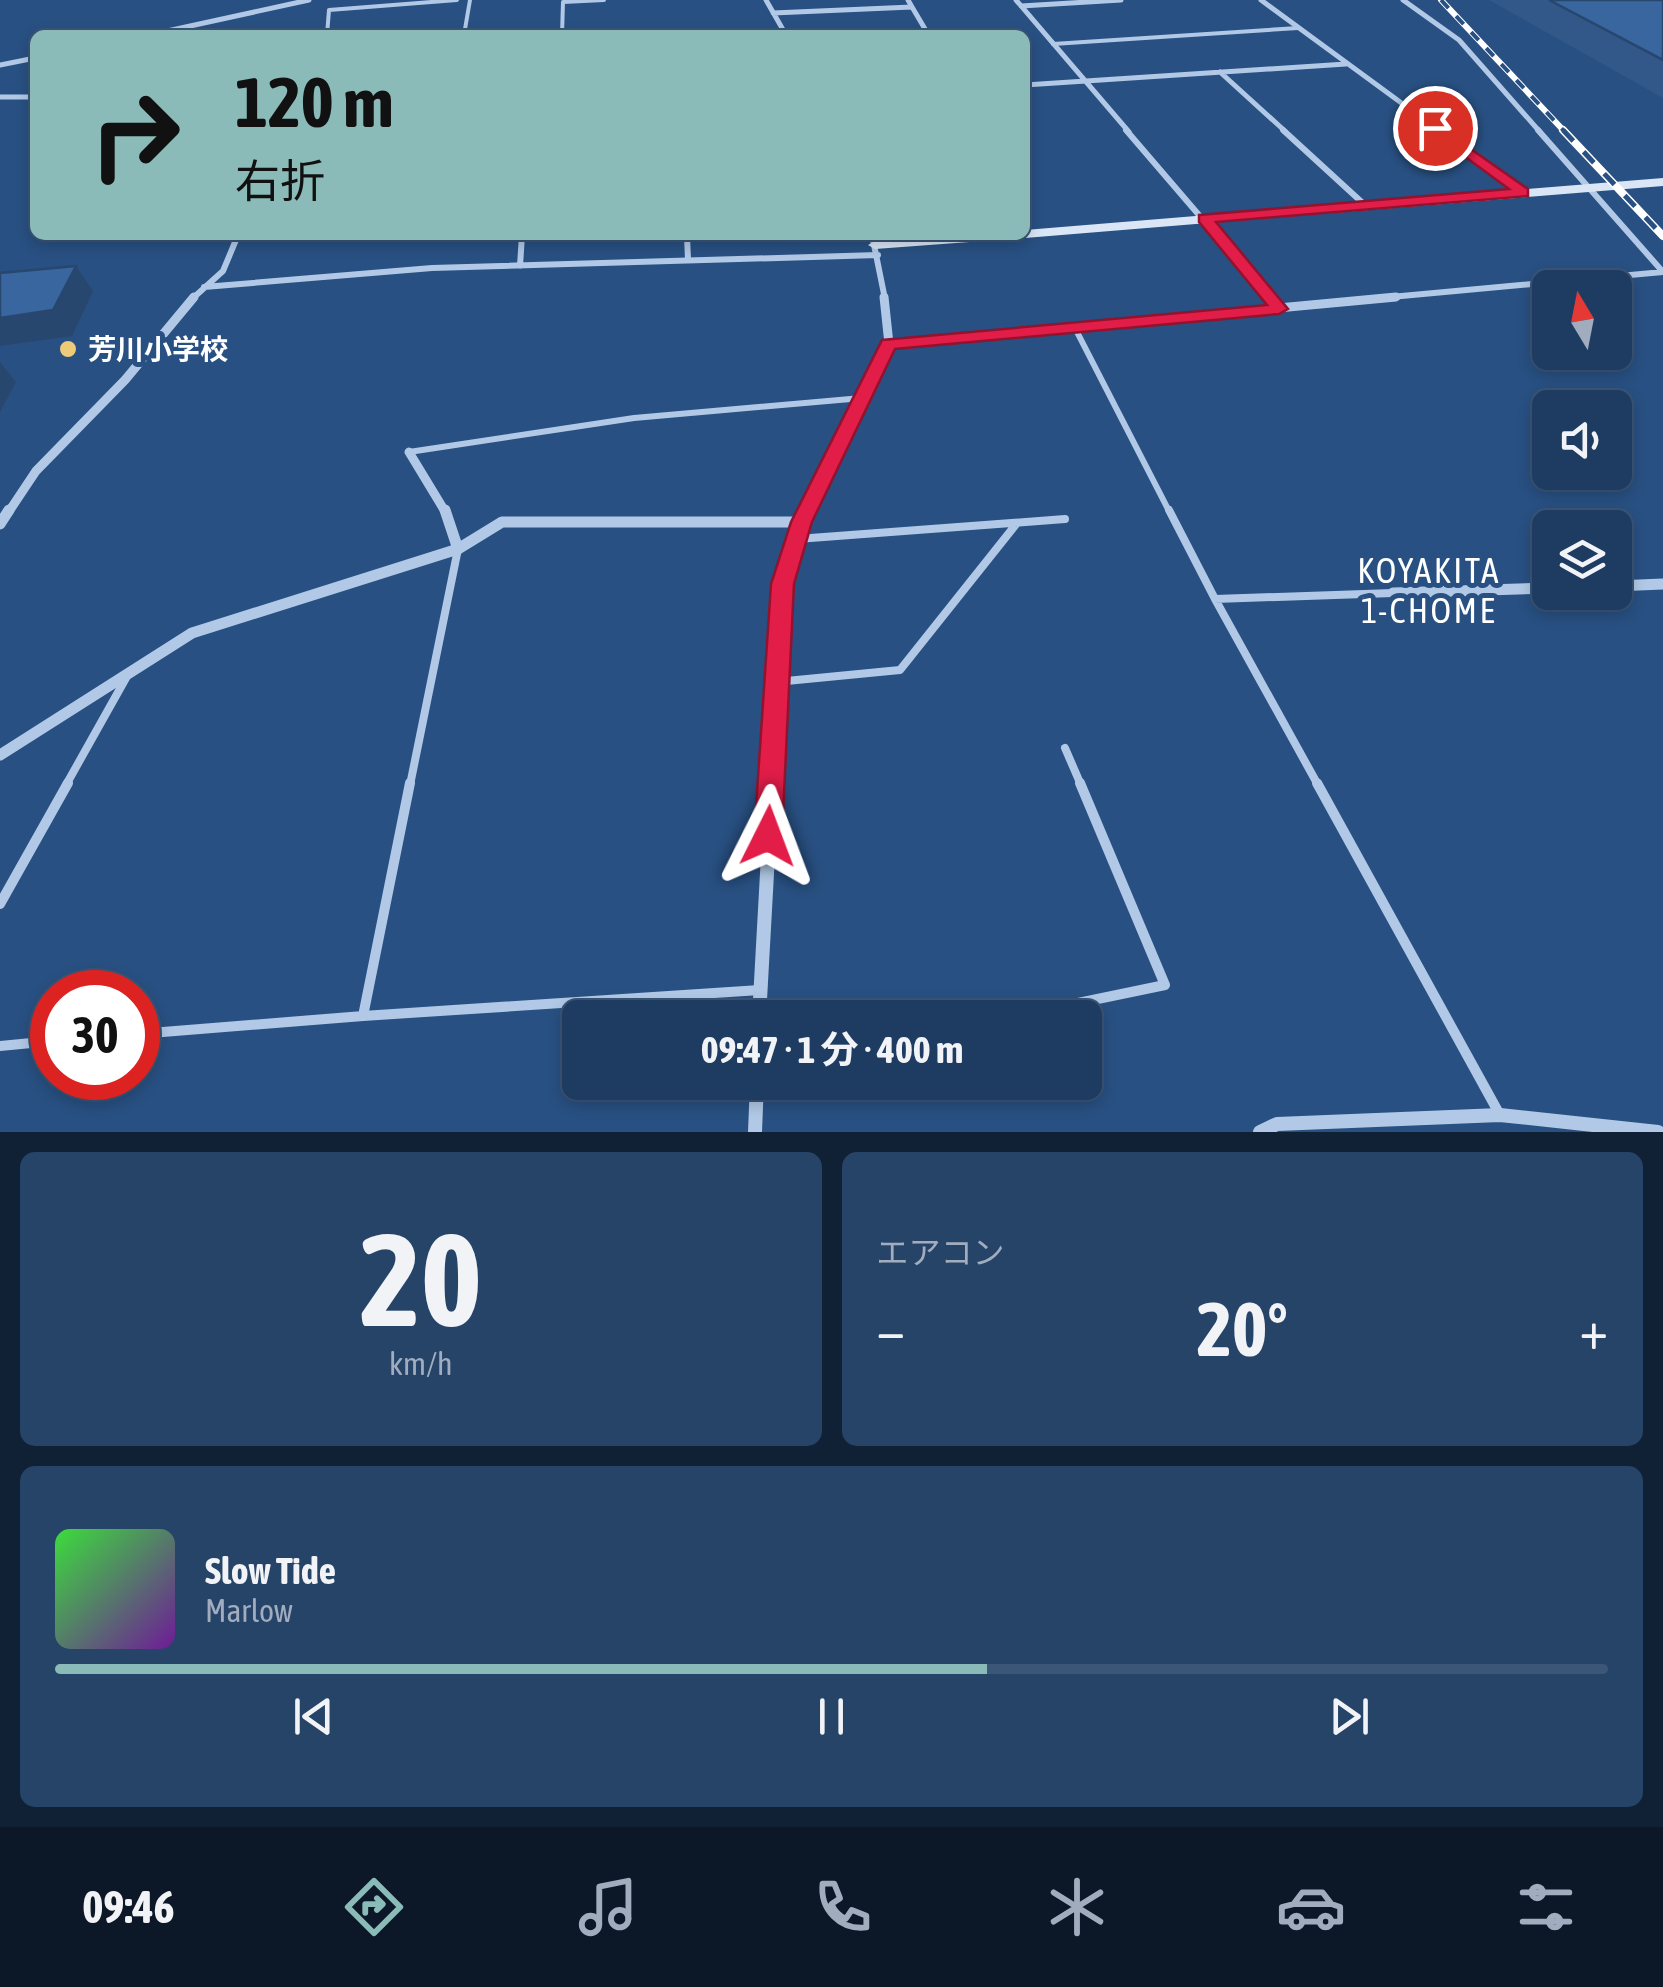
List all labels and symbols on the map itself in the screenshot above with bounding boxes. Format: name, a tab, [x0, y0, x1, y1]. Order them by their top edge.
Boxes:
pin	[1393, 86, 1478, 171]
north arrow	[1532, 270, 1632, 370]
place label: 芳川小学校	[88, 333, 228, 365]
marker: 芳川小学校	[57, 338, 79, 360]
district label: KOYAKITA 1-CHOME	[1357, 550, 1501, 630]
position arrow	[716, 784, 820, 888]
speed limit sign: 30	[30, 970, 160, 1100]

